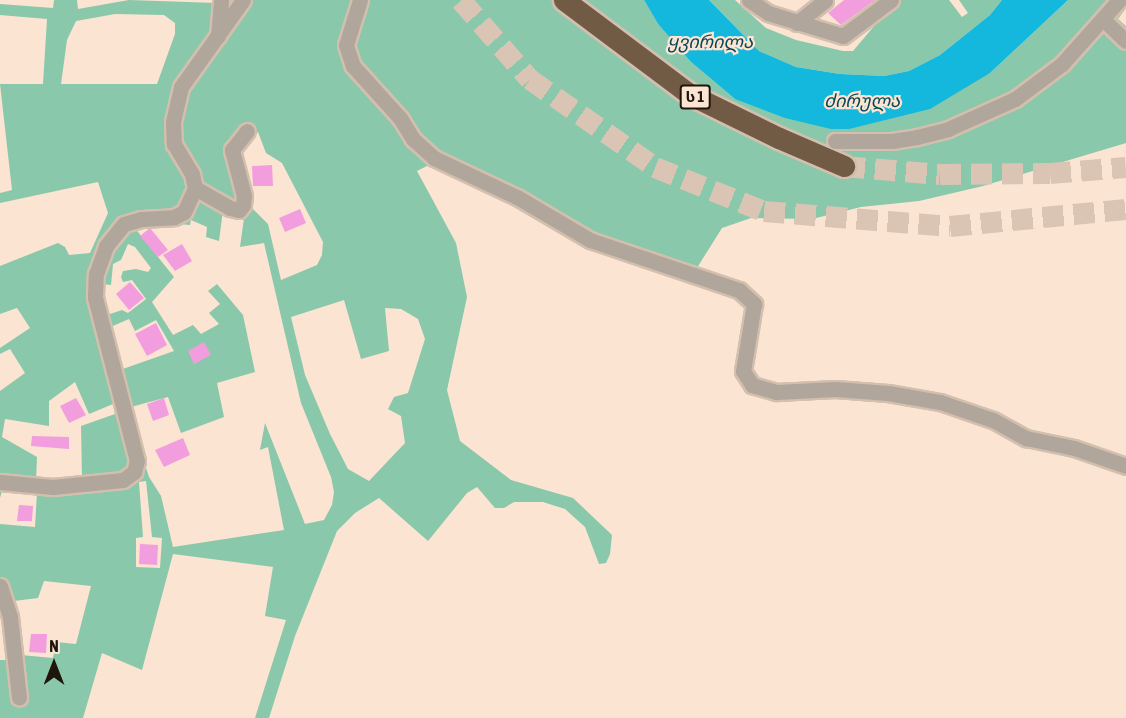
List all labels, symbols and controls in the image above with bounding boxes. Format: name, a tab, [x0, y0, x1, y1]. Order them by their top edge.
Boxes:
water label: ყვირილა	[667, 31, 753, 53]
road number: ს 1	[678, 85, 712, 109]
water label: ძირულა	[824, 90, 900, 112]
north arrow	[24, 634, 84, 694]
text: N	[49, 637, 59, 655]

